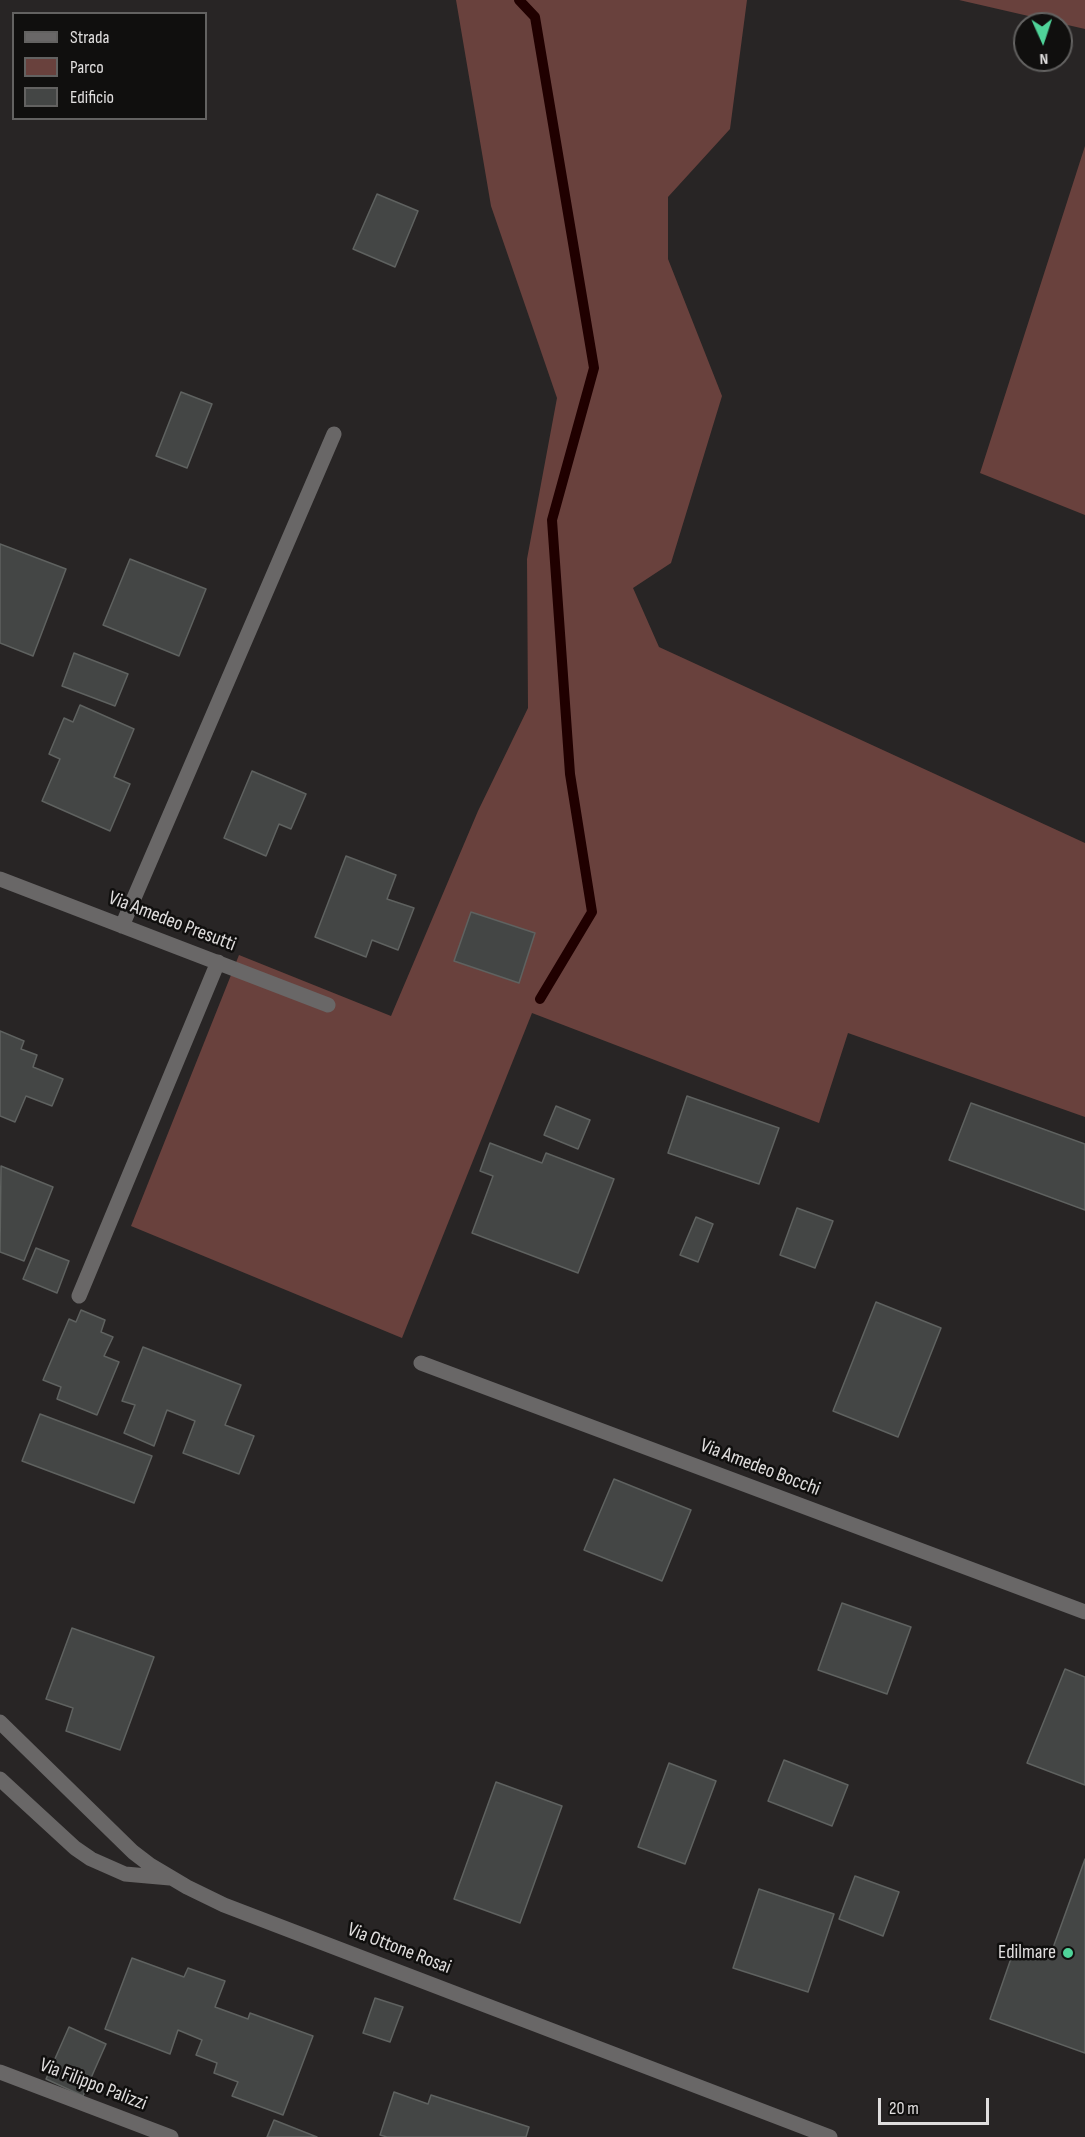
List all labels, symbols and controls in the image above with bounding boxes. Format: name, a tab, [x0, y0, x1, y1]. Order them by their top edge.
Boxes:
legend	[12, 12, 207, 120]
north arrow	[1013, 12, 1073, 72]
text: Strada	[70, 27, 109, 48]
text: N	[1039, 49, 1049, 68]
text: Parco	[70, 57, 104, 78]
text: Edificio	[70, 87, 114, 108]
street label: Via Amedeo Presutti	[105, 887, 239, 957]
street label: Via Amedeo Bocchi	[697, 1434, 823, 1502]
street label: Via Ottone Rosai	[344, 1918, 454, 1980]
place label: Edilmare	[998, 1941, 1056, 1965]
marker: Edilmare	[1061, 1946, 1075, 1960]
street label: Via Filippo Palizzi	[36, 2054, 150, 2116]
scale bar	[881, 2086, 992, 2124]
text: 20 m	[889, 2098, 919, 2119]

